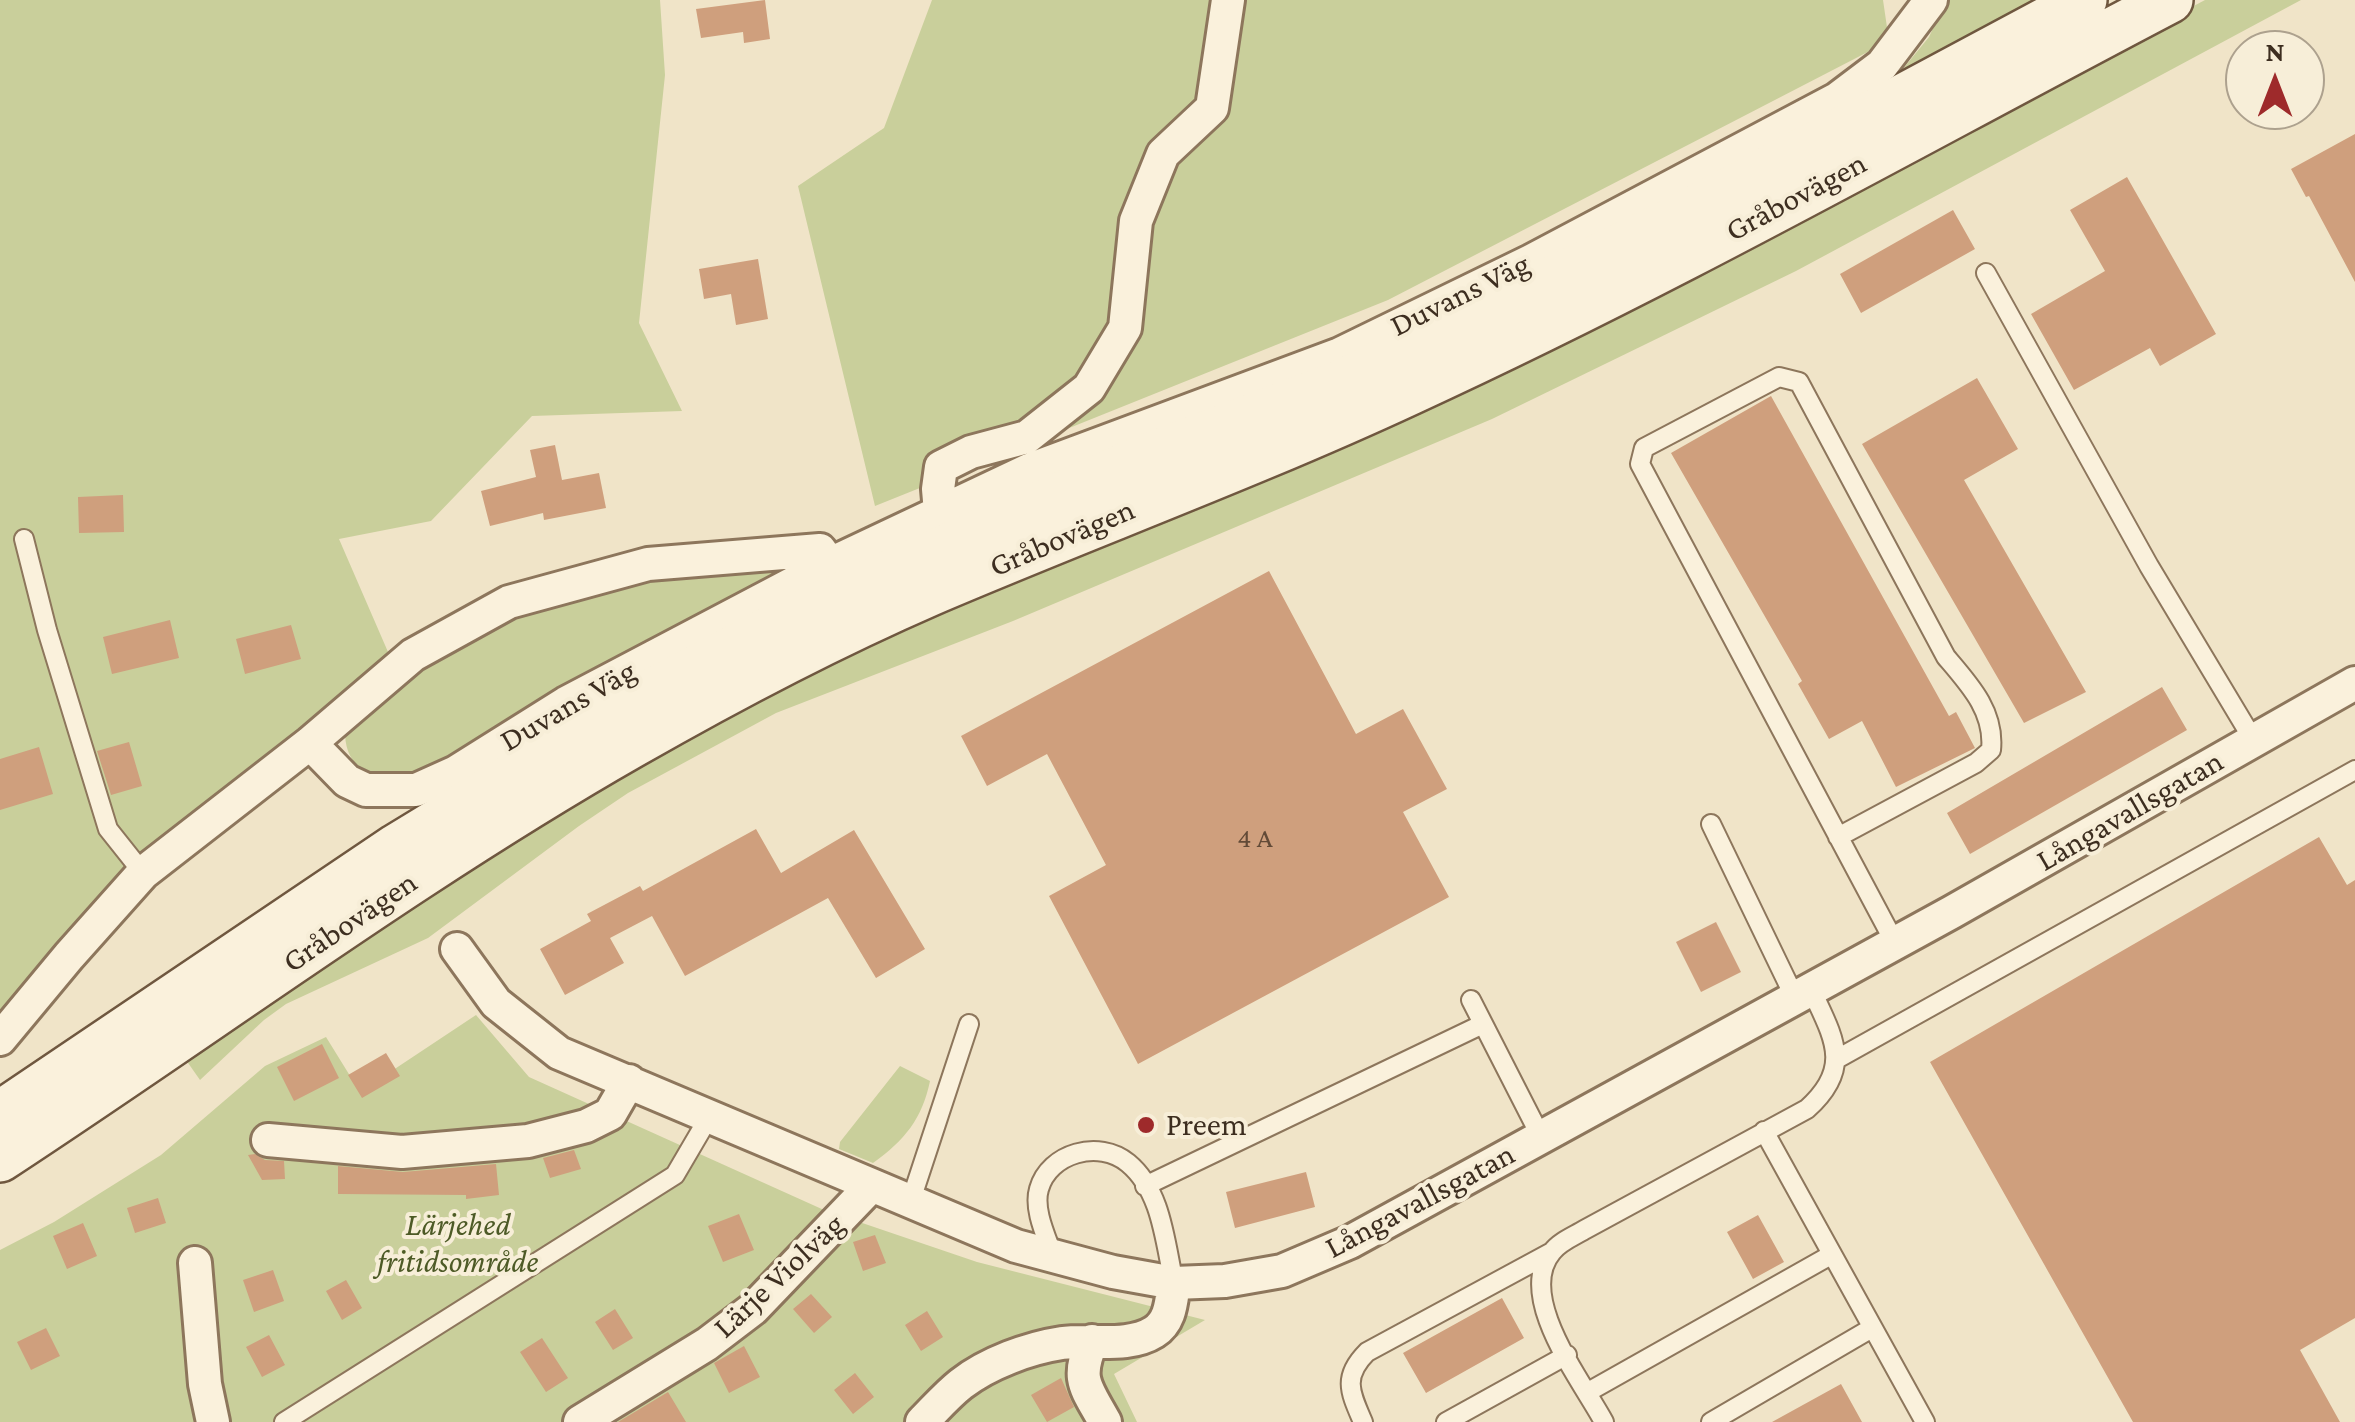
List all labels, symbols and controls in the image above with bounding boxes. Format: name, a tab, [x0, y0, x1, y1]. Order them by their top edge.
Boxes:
north arrow	[2225, 30, 2325, 130]
text: N	[2265, 36, 2285, 67]
street label: Gråbovägen	[1719, 144, 1873, 250]
street label: Duvans Väg	[1384, 245, 1536, 345]
street label: Gråbovägen	[984, 490, 1140, 586]
street label: Duvans Väg	[493, 652, 643, 760]
street label: Långavallsgatan	[2030, 742, 2230, 880]
house number: 4 A	[1237, 821, 1273, 855]
street label: Gråbovägen	[275, 863, 425, 981]
place label: Preem	[1166, 1106, 1247, 1144]
marker: Preem	[1135, 1114, 1157, 1136]
street label: Långavallsgatan	[1319, 1135, 1521, 1267]
park label: Lärjehed fritidsområde	[378, 1206, 538, 1281]
street label: Lärje Violväg	[705, 1206, 853, 1346]

